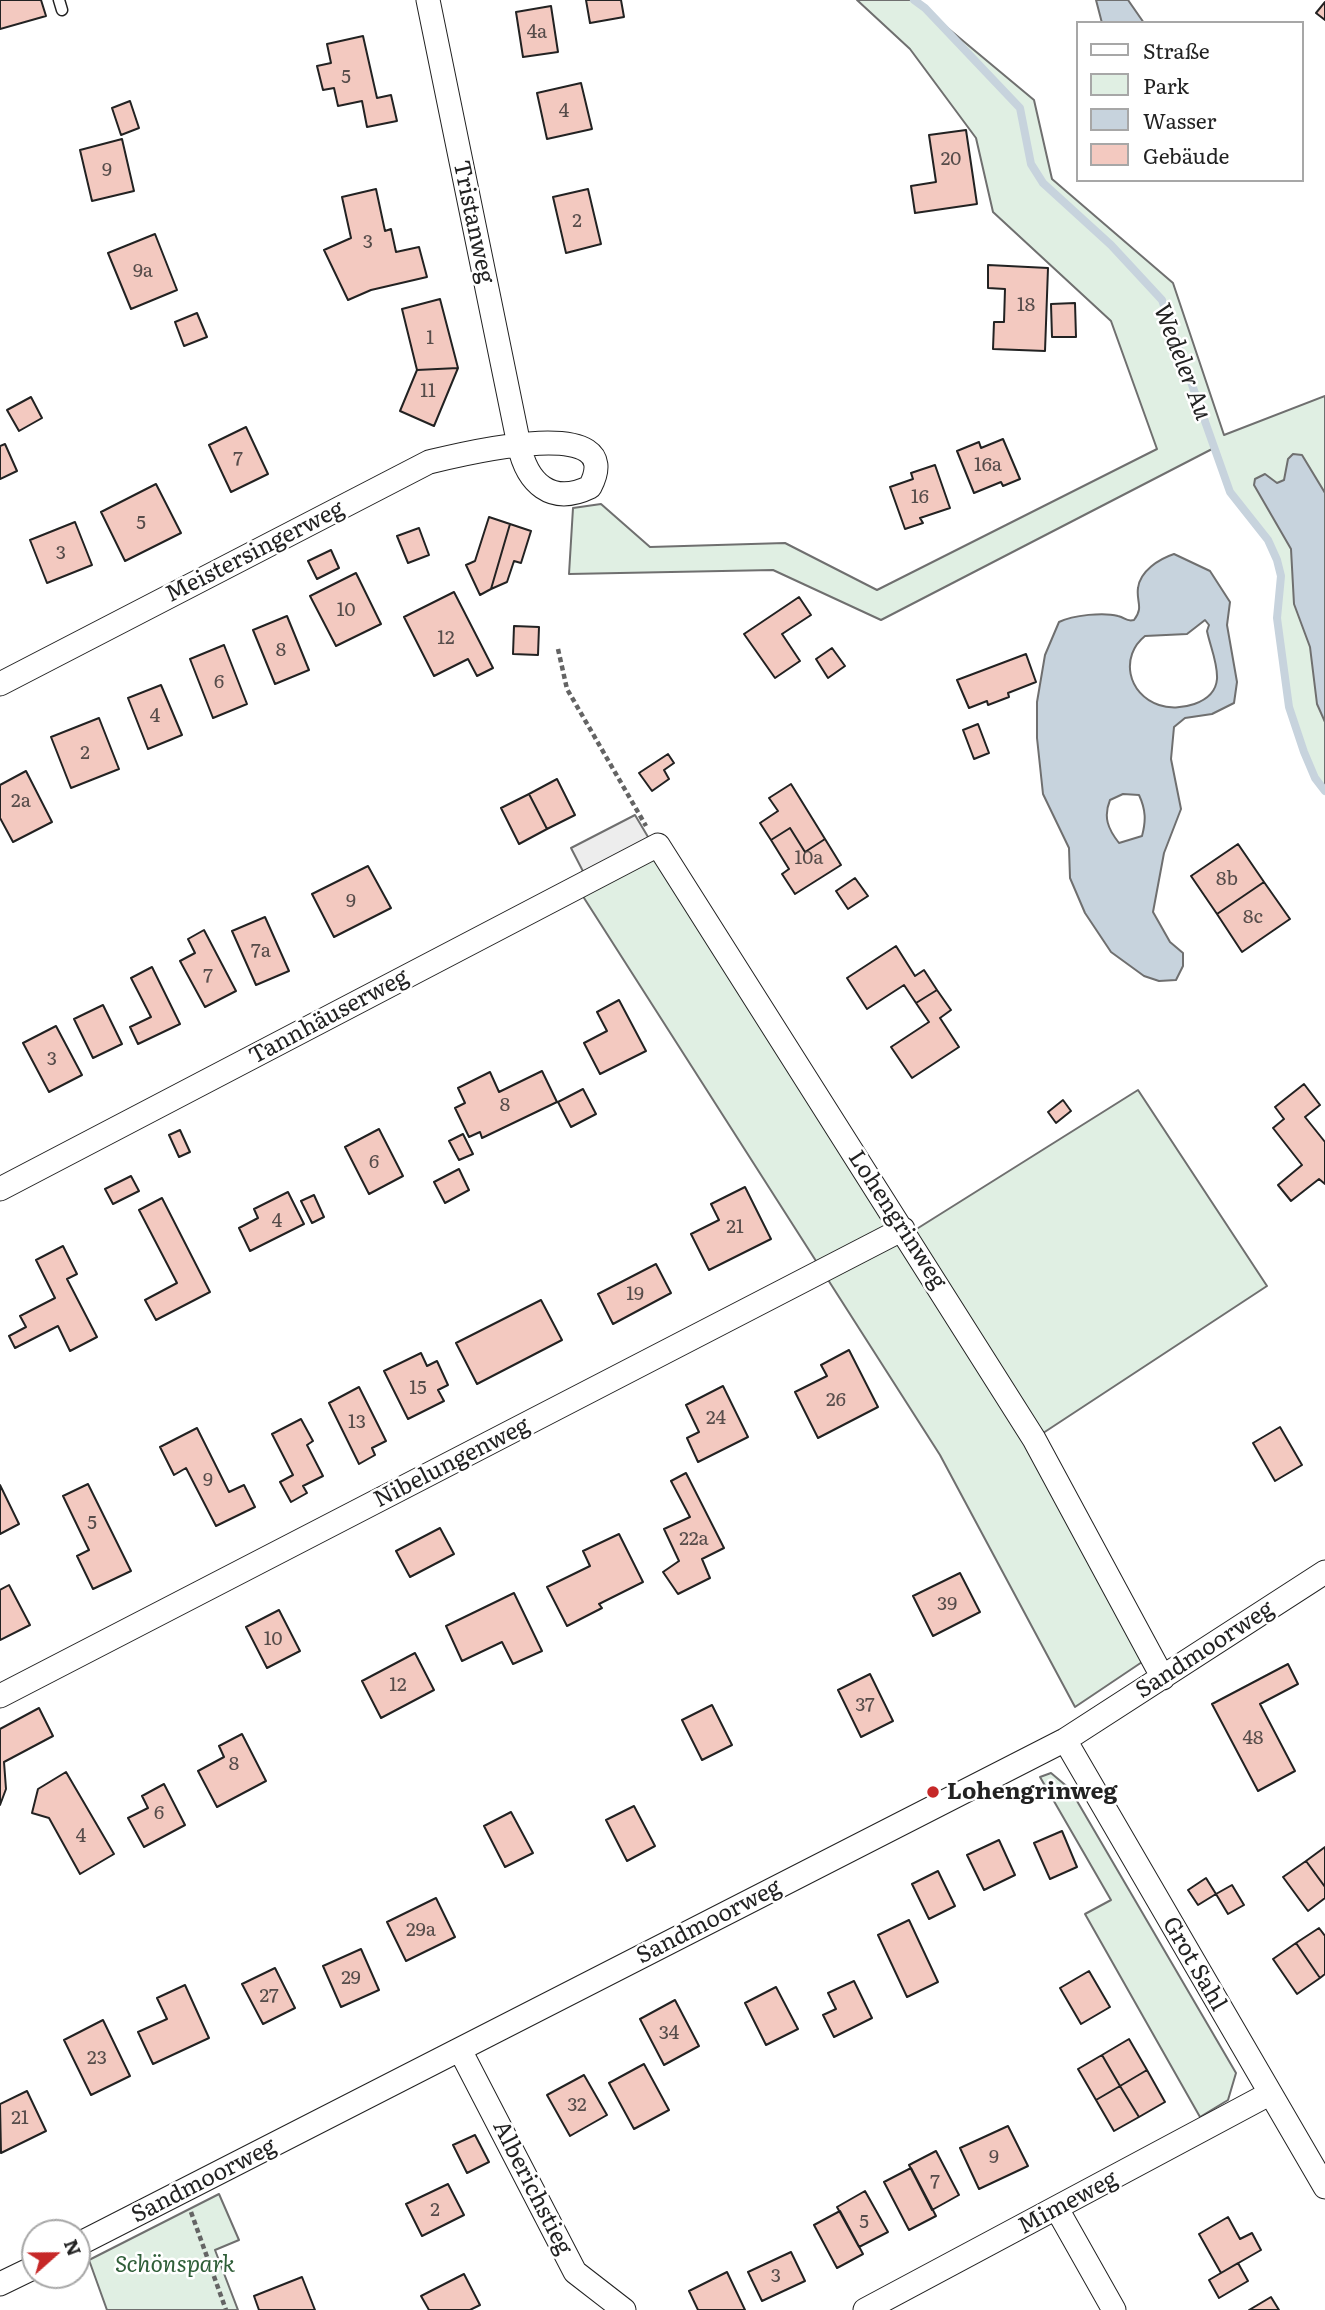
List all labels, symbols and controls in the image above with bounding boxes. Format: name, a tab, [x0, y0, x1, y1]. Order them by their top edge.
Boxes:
house number: 4a	[527, 21, 547, 43]
legend	[1076, 21, 1304, 182]
text: Straße	[1143, 34, 1210, 65]
house number: 5	[341, 66, 351, 88]
text: Park	[1143, 69, 1189, 100]
house number: 4	[559, 100, 569, 122]
text: Wasser	[1143, 104, 1216, 135]
text: Gebäude	[1143, 139, 1229, 170]
house number: 20	[941, 148, 961, 170]
street label: Tristanweg	[447, 158, 499, 286]
house number: 9	[102, 159, 112, 181]
house number: 2	[572, 210, 582, 232]
house number: 3	[363, 231, 373, 253]
house number: 9a	[133, 260, 153, 282]
house number: 18	[1017, 294, 1035, 316]
water label: Wedeler Au	[1147, 300, 1217, 424]
house number: 1	[426, 327, 434, 349]
house number: 11	[420, 380, 436, 402]
house number: 7	[233, 448, 243, 470]
house number: 16a	[974, 454, 1002, 476]
house number: 16	[911, 486, 929, 508]
street label: Meistersingerweg	[161, 495, 349, 609]
house number: 5	[136, 512, 146, 534]
house number: 3	[56, 542, 66, 564]
house number: 10	[337, 599, 355, 621]
house number: 12	[437, 627, 455, 649]
house number: 8	[276, 639, 286, 661]
house number: 6	[214, 671, 224, 693]
house number: 4	[150, 705, 160, 727]
house number: 2	[80, 742, 90, 764]
house number: 2a	[11, 790, 31, 812]
house number: 10a	[795, 847, 823, 869]
house number: 8b	[1216, 868, 1238, 890]
house number: 9	[346, 890, 356, 912]
house number: 8c	[1243, 906, 1263, 928]
house number: 7a	[251, 940, 271, 962]
street label: Tannhäuserweg	[245, 963, 413, 1071]
house number: 7	[203, 965, 213, 987]
house number: 3	[47, 1048, 57, 1070]
house number: 8	[500, 1094, 510, 1116]
street label: Lohengrinweg	[842, 1145, 952, 1295]
house number: 6	[369, 1151, 379, 1173]
house number: 4	[272, 1210, 282, 1232]
house number: 21	[726, 1216, 744, 1238]
house number: 19	[626, 1283, 644, 1305]
house number: 15	[409, 1377, 427, 1399]
house number: 26	[826, 1389, 846, 1411]
house number: 24	[706, 1407, 726, 1429]
house number: 13	[348, 1411, 366, 1433]
street label: Nibelungenweg	[370, 1412, 534, 1514]
house number: 9	[203, 1469, 213, 1491]
house number: 5	[87, 1512, 97, 1534]
house number: 22a	[679, 1528, 709, 1550]
house number: 39	[937, 1593, 957, 1615]
street label: Sandmoorweg	[1131, 1595, 1279, 1705]
house number: 10	[264, 1628, 282, 1650]
house number: 12	[389, 1674, 407, 1696]
house number: 37	[855, 1694, 875, 1716]
house number: 48	[1243, 1727, 1263, 1749]
house number: 8	[229, 1753, 239, 1775]
place label: Lohengrinweg	[947, 1778, 1118, 1806]
marker: Lohengrinweg	[925, 1784, 941, 1800]
house number: 6	[154, 1802, 164, 1824]
house number: 4	[76, 1825, 86, 1847]
street label: Sandmoorweg	[632, 1874, 786, 1970]
street label: Grot Sahl	[1156, 1912, 1232, 2016]
house number: 29a	[406, 1919, 436, 1941]
house number: 29	[341, 1967, 361, 1989]
house number: 27	[259, 1985, 279, 2007]
house number: 34	[659, 2022, 679, 2044]
house number: 23	[87, 2047, 107, 2069]
house number: 32	[567, 2094, 587, 2116]
house number: 21	[11, 2107, 29, 2129]
street label: Alberichstieg	[486, 2116, 578, 2260]
street label: Sandmoorweg	[127, 2133, 281, 2229]
house number: 9	[989, 2146, 999, 2168]
street label: Mimeweg	[1014, 2165, 1122, 2241]
house number: 7	[930, 2171, 940, 2193]
house number: 2	[430, 2199, 440, 2221]
house number: 5	[859, 2211, 869, 2233]
north arrow	[21, 2219, 91, 2289]
text: N	[58, 2235, 90, 2260]
park label: Schönspark	[115, 2251, 235, 2279]
house number: 3	[771, 2265, 781, 2287]

